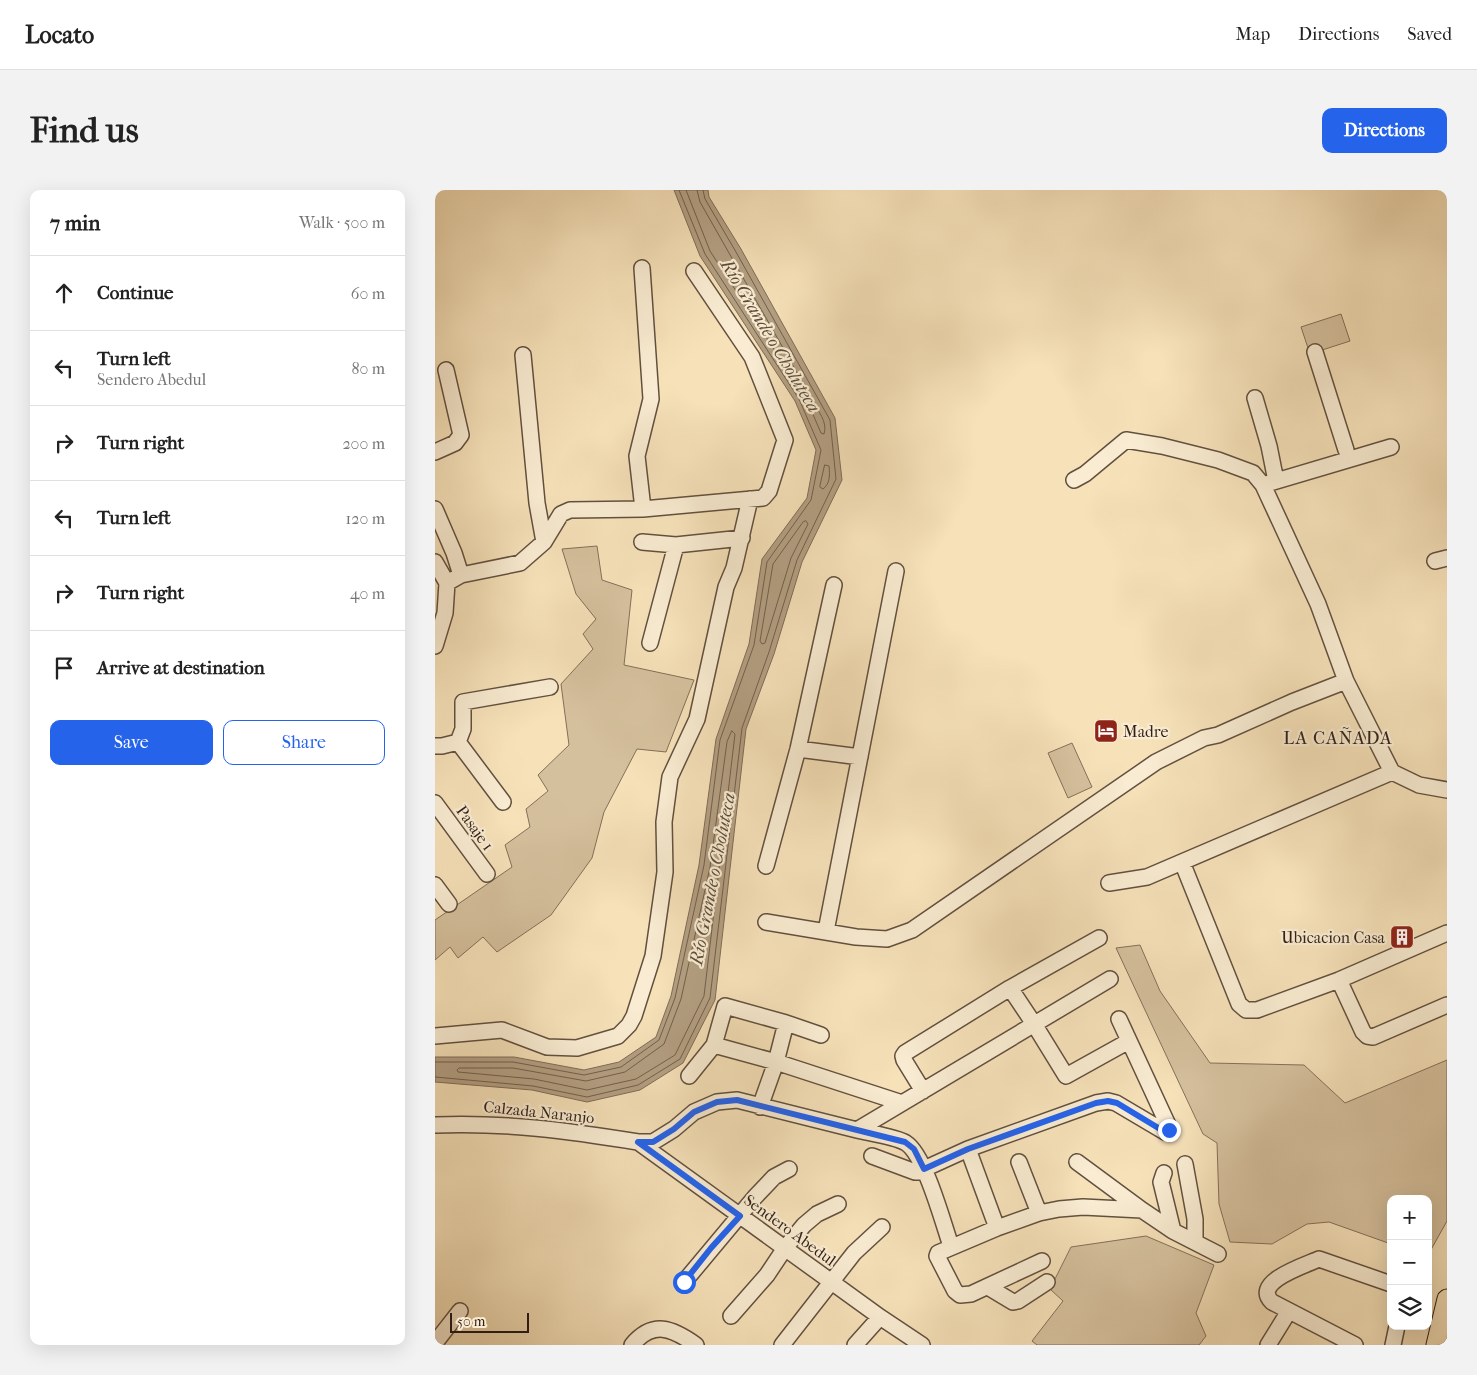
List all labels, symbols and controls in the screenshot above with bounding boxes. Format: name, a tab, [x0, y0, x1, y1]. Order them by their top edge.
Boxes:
text: Locato	[25, 21, 94, 49]
text: Map	[1236, 24, 1270, 45]
text: Directions	[1298, 24, 1379, 45]
text: Saved	[1407, 24, 1452, 45]
button: Directions	[1322, 108, 1447, 153]
text: Find us	[30, 110, 139, 151]
text: 7 min	[50, 211, 101, 235]
text: Walk · 500 m	[299, 213, 385, 232]
water label: Río Grande o Choluteca	[715, 255, 824, 416]
icon: ahead	[50, 279, 78, 307]
text: Continue	[97, 282, 173, 304]
text: 60 m	[351, 284, 385, 303]
text: Turn left	[97, 348, 171, 370]
icon: left	[50, 354, 78, 382]
text: 80 m	[351, 359, 385, 378]
text: Sendero Abedul	[97, 370, 206, 389]
icon: right	[50, 429, 78, 457]
text: Turn right	[97, 432, 184, 454]
text: 200 m	[342, 434, 385, 453]
icon: left	[50, 504, 78, 532]
text: Turn left	[97, 507, 171, 529]
text: 120 m	[346, 509, 385, 528]
icon: right	[50, 579, 78, 607]
text: Turn right	[97, 582, 184, 604]
text: 40 m	[350, 584, 385, 603]
icon: arrive	[50, 654, 78, 682]
text: Arrive at destination	[97, 657, 265, 679]
hotel icon: Madre	[1093, 718, 1119, 744]
button: Save	[50, 720, 213, 765]
button: Share	[223, 720, 385, 765]
place label: Madre	[1123, 722, 1168, 741]
district label: LA CAÑADA	[1283, 727, 1393, 749]
water label: Río Grande o Choluteca	[686, 791, 740, 968]
street label: Pasaje 1	[452, 802, 498, 854]
building icon: Ubicacion Casa	[1389, 924, 1415, 950]
place label: Ubicacion Casa	[1281, 928, 1386, 947]
street label: Calzada Naranjo	[483, 1097, 595, 1127]
route end	[1158, 1119, 1181, 1142]
street label: Sendero Abedul	[740, 1190, 840, 1270]
map controls	[1387, 1195, 1432, 1330]
button: +	[1387, 1195, 1432, 1240]
button: −	[1387, 1240, 1432, 1285]
route start	[673, 1271, 696, 1294]
button: layers	[1387, 1285, 1432, 1330]
scale bar	[450, 1310, 529, 1333]
text: 50 m	[457, 1313, 485, 1330]

